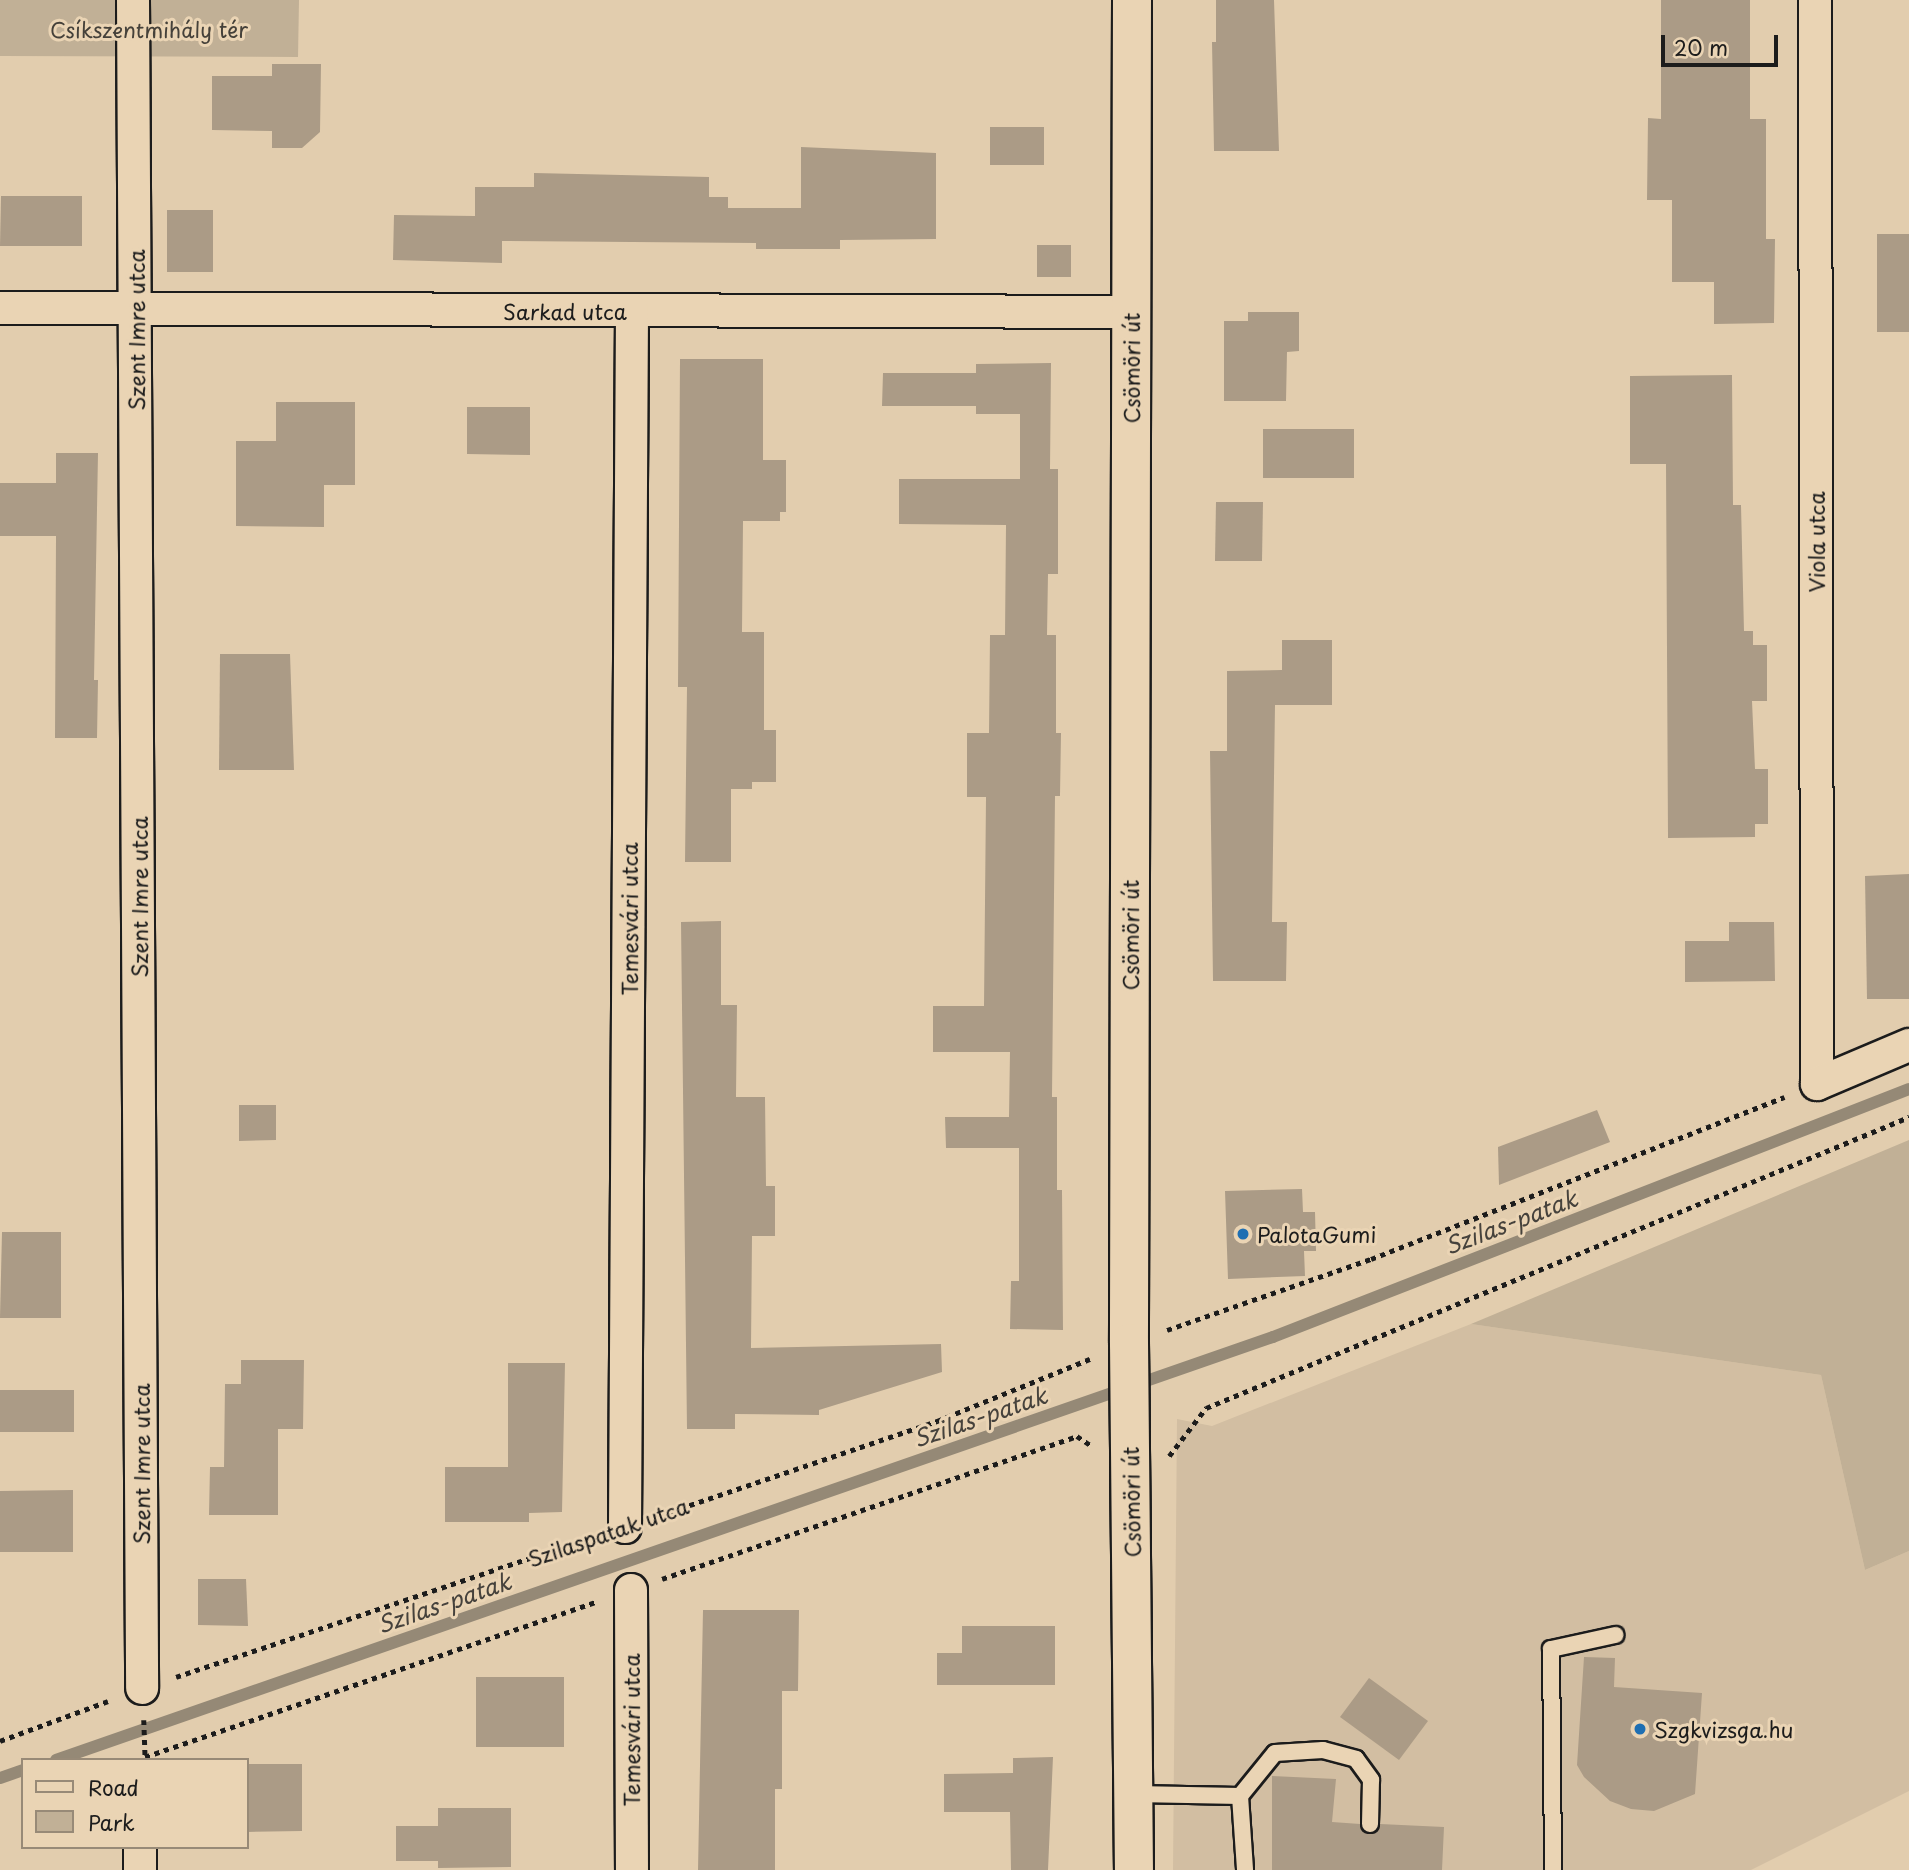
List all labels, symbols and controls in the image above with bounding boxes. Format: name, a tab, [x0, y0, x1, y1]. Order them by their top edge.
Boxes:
park label: Csíkszentmihály tér	[50, 16, 248, 42]
scale bar	[1664, 21, 1781, 65]
text: 20 m	[1674, 31, 1728, 63]
street label: Szent Imre utca	[123, 249, 149, 411]
street label: Sarkad utca	[502, 298, 628, 324]
street label: Csömöri út	[1118, 313, 1144, 423]
street label: Viola utca	[1803, 491, 1829, 593]
street label: Szent Imre utca	[126, 816, 152, 978]
street label: Temesvári utca	[616, 843, 642, 995]
street label: Csömöri út	[1117, 880, 1143, 990]
water label: Szilas-patak	[1441, 1184, 1581, 1260]
place label: PalotaGumi	[1257, 1221, 1376, 1247]
marker: PalotaGumi	[1235, 1226, 1251, 1242]
water label: Szilas-patak	[909, 1381, 1051, 1453]
street label: Szent Imre utca	[128, 1383, 154, 1545]
street label: Csömöri út	[1117, 1446, 1145, 1558]
street label: Szilaspatak utca	[524, 1493, 692, 1571]
water label: Szilas-patak	[373, 1567, 515, 1639]
street label: Temesvári utca	[618, 1654, 644, 1806]
place label: Szgkvizsga.hu	[1654, 1716, 1793, 1742]
marker: Szgkvizsga.hu	[1632, 1721, 1648, 1737]
legend	[21, 1758, 248, 1849]
text: Road	[88, 1771, 139, 1803]
text: Park	[88, 1806, 135, 1838]

